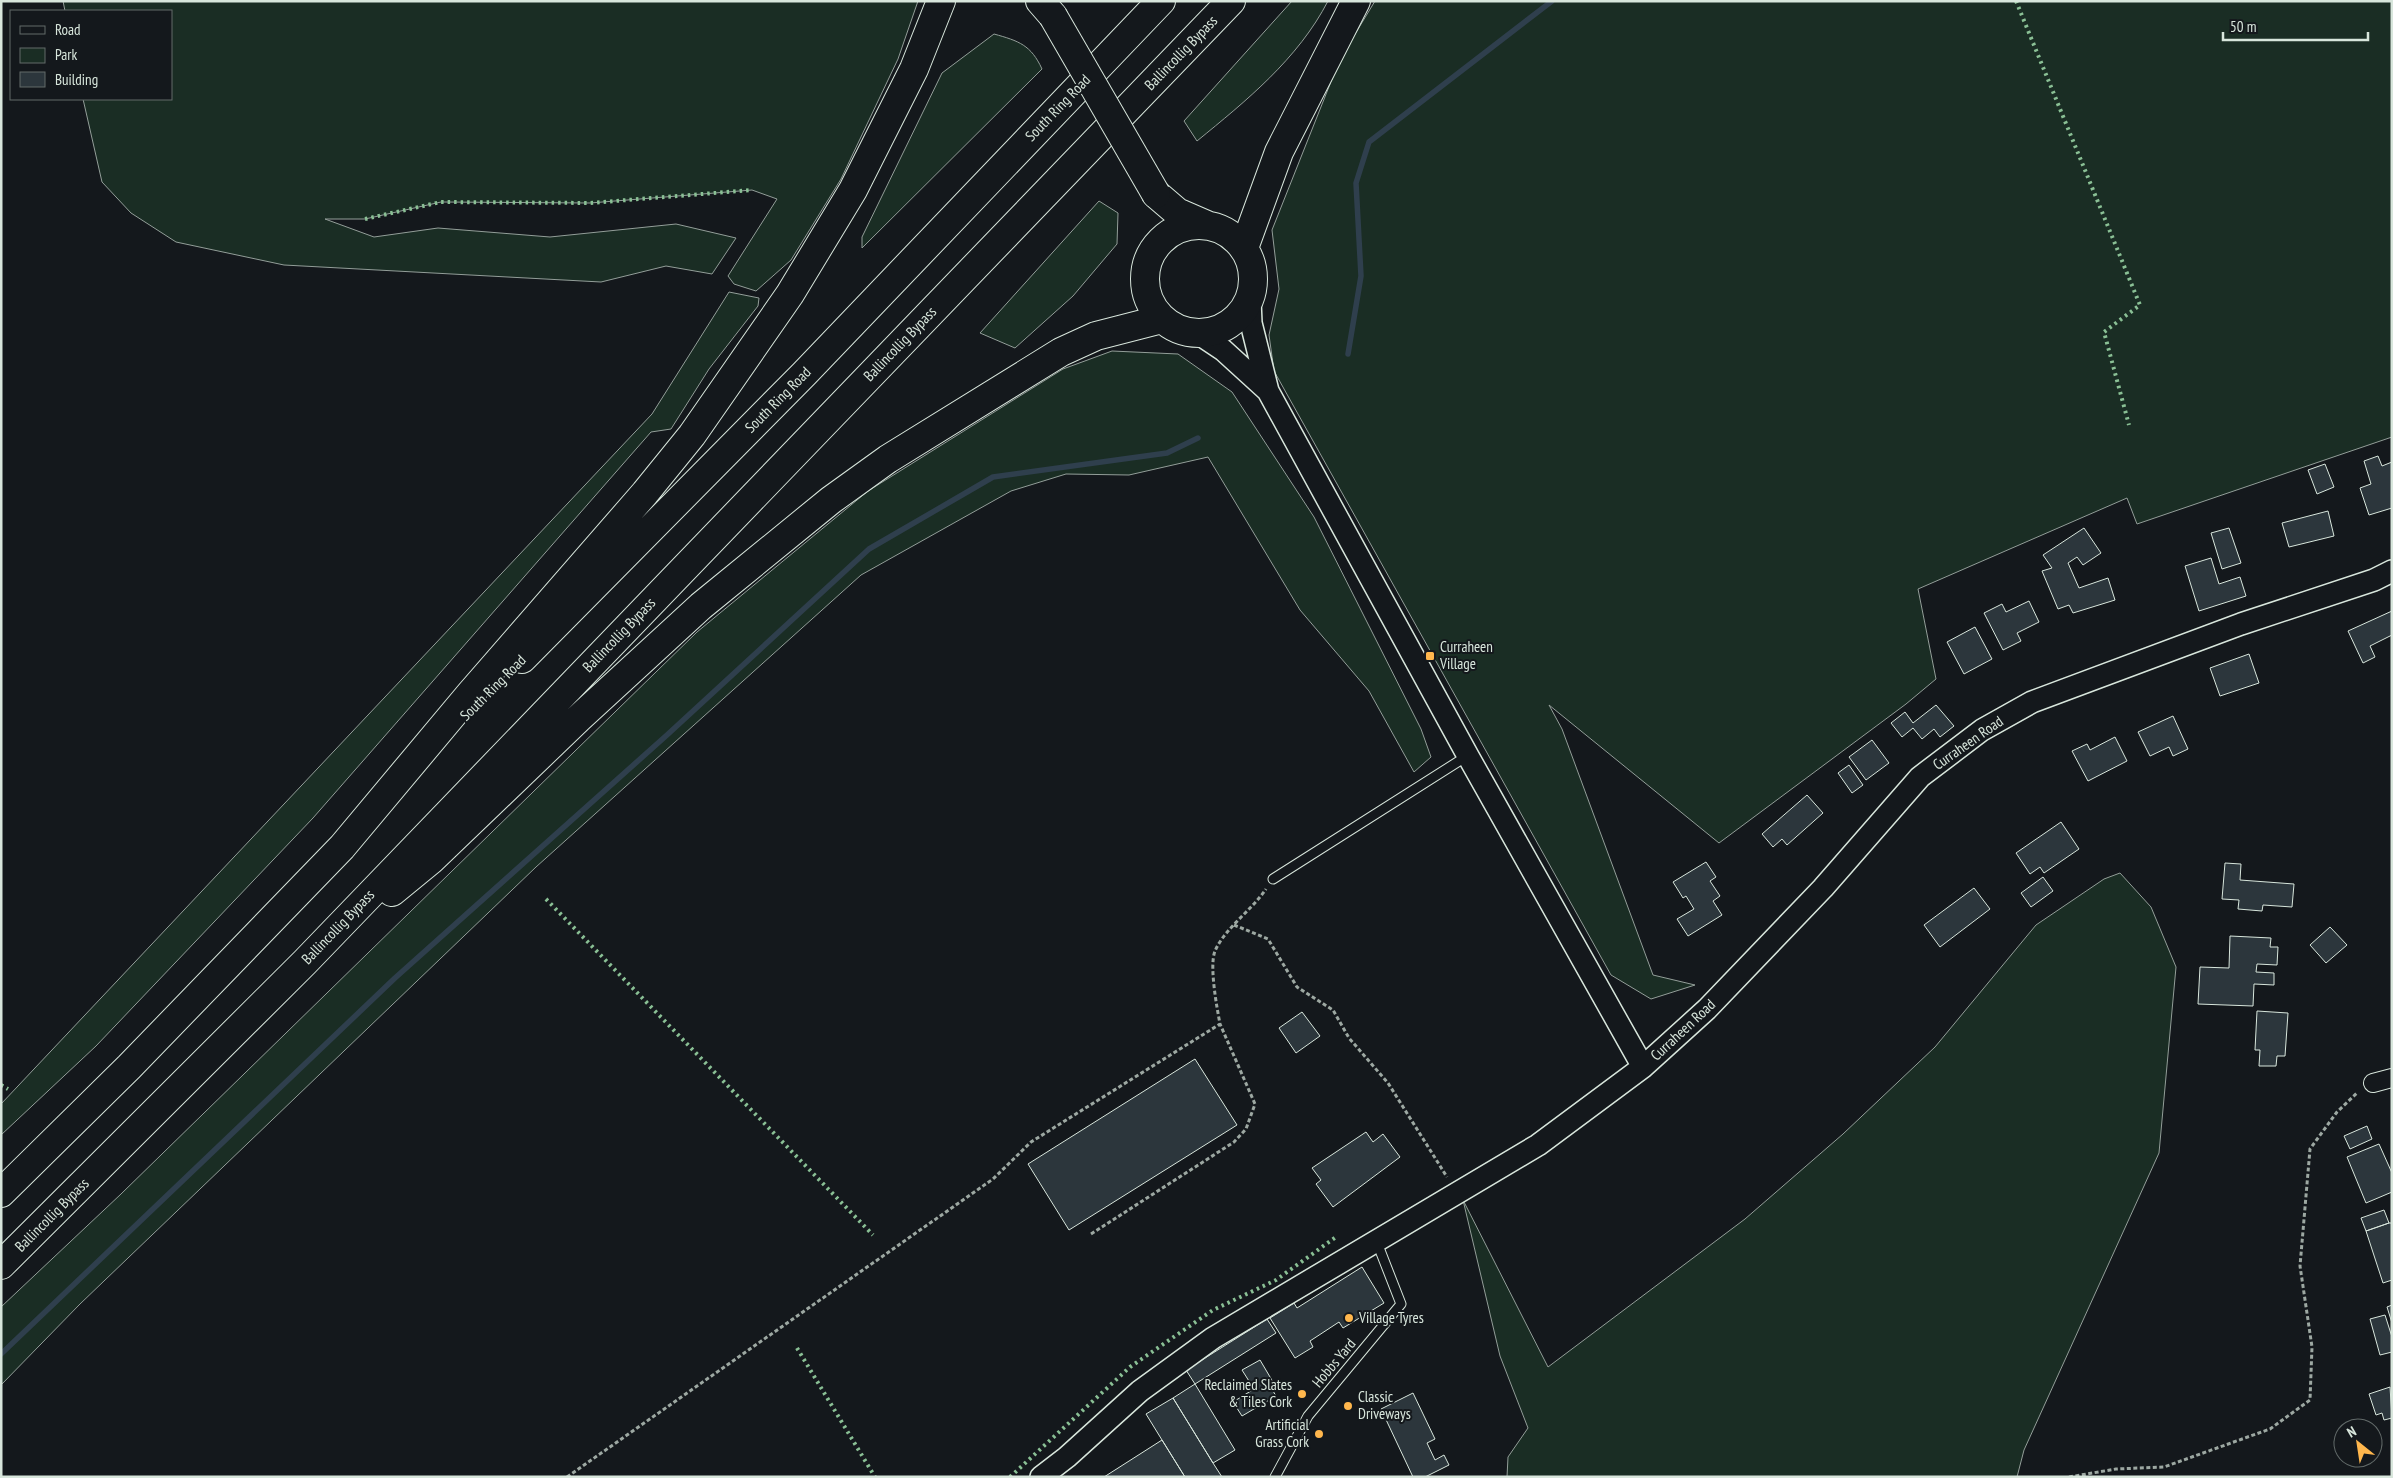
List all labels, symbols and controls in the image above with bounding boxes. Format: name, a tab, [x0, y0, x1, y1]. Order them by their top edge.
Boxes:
legend	[10, 10, 172, 100]
scale bar	[2223, 10, 2368, 42]
street label: Ballincollig Bypass	[1140, 11, 1221, 94]
text: 50 m	[2230, 17, 2256, 36]
text: Road	[55, 20, 81, 39]
text: Park	[55, 45, 77, 64]
text: Building	[55, 70, 98, 89]
street label: South Ring Road	[1021, 70, 1094, 145]
street label: Ballincollig Bypass	[859, 302, 940, 385]
street label: South Ring Road	[741, 363, 815, 437]
street label: Ballincollig Bypass	[578, 593, 659, 676]
place label: Curraheen Village	[1439, 637, 1493, 673]
marker: Curraheen Village	[1424, 650, 1436, 662]
street label: South Ring Road	[456, 651, 530, 725]
street label: Curraheen Road	[1929, 711, 2007, 774]
street label: Ballincollig Bypass	[297, 885, 378, 968]
street label: Curraheen Road	[1646, 995, 1719, 1064]
street label: Ballincollig Bypass	[11, 1174, 93, 1256]
place label: Village Tyres	[1358, 1308, 1424, 1327]
marker: Village Tyres	[1343, 1312, 1355, 1324]
street label: Hobbs Yard	[1308, 1334, 1360, 1391]
place label: Reclaimed Slates & Tiles Cork	[1204, 1375, 1292, 1411]
place label: Classic Driveways	[1358, 1387, 1411, 1423]
marker: Reclaimed Slates & Tiles Cork	[1296, 1388, 1308, 1400]
marker: Classic Driveways	[1342, 1400, 1354, 1412]
place label: Artificial Grass Cork	[1255, 1415, 1310, 1451]
north arrow	[2333, 1418, 2383, 1468]
text: N	[2344, 1422, 2359, 1441]
marker: Artificial Grass Cork	[1313, 1428, 1325, 1440]

